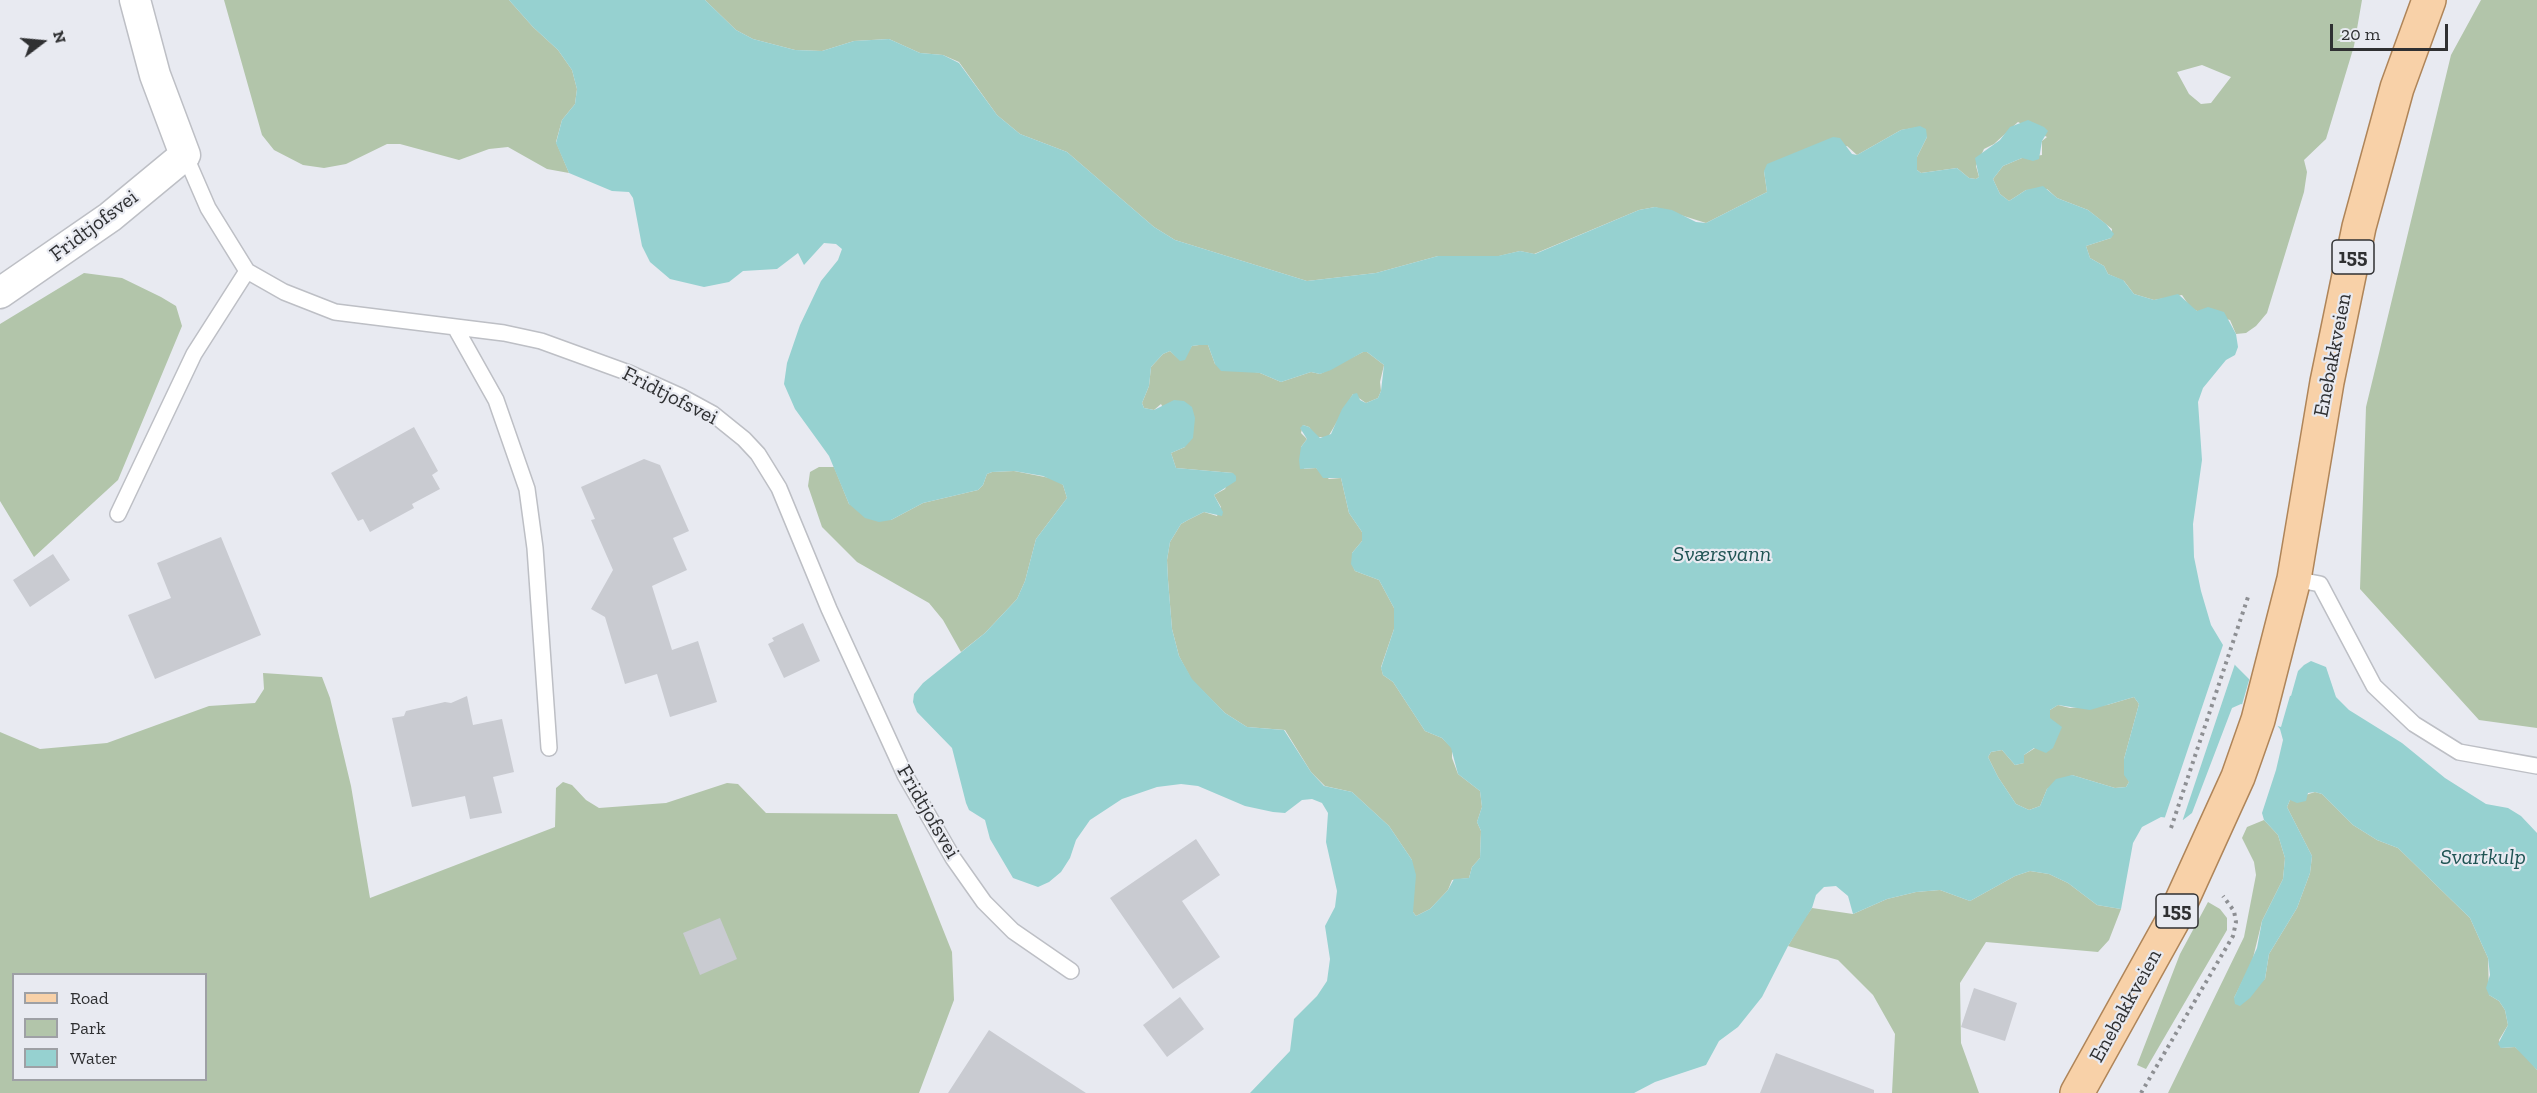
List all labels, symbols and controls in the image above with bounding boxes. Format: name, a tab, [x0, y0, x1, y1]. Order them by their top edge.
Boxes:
north arrow	[12, 12, 72, 72]
scale bar	[2333, 12, 2452, 50]
text: 20 m	[2341, 23, 2380, 45]
text: N	[49, 28, 71, 45]
street label: Fridtjofsvei	[45, 185, 143, 267]
road number: 155	[2332, 240, 2374, 274]
street label: Enebakkveien	[2309, 291, 2357, 419]
street label: Fridtjofsvei	[618, 361, 722, 431]
water label: Sværsvann	[1673, 542, 1771, 568]
street label: Fridtjofsvei	[891, 761, 965, 863]
water label: Svartkulp	[2440, 845, 2526, 871]
road number: 155	[2156, 894, 2198, 928]
street label: Enebakkveien	[2085, 945, 2167, 1067]
legend	[12, 973, 207, 1081]
text: Road	[70, 987, 109, 1009]
text: Park	[70, 1017, 106, 1039]
text: Water	[70, 1047, 117, 1069]

